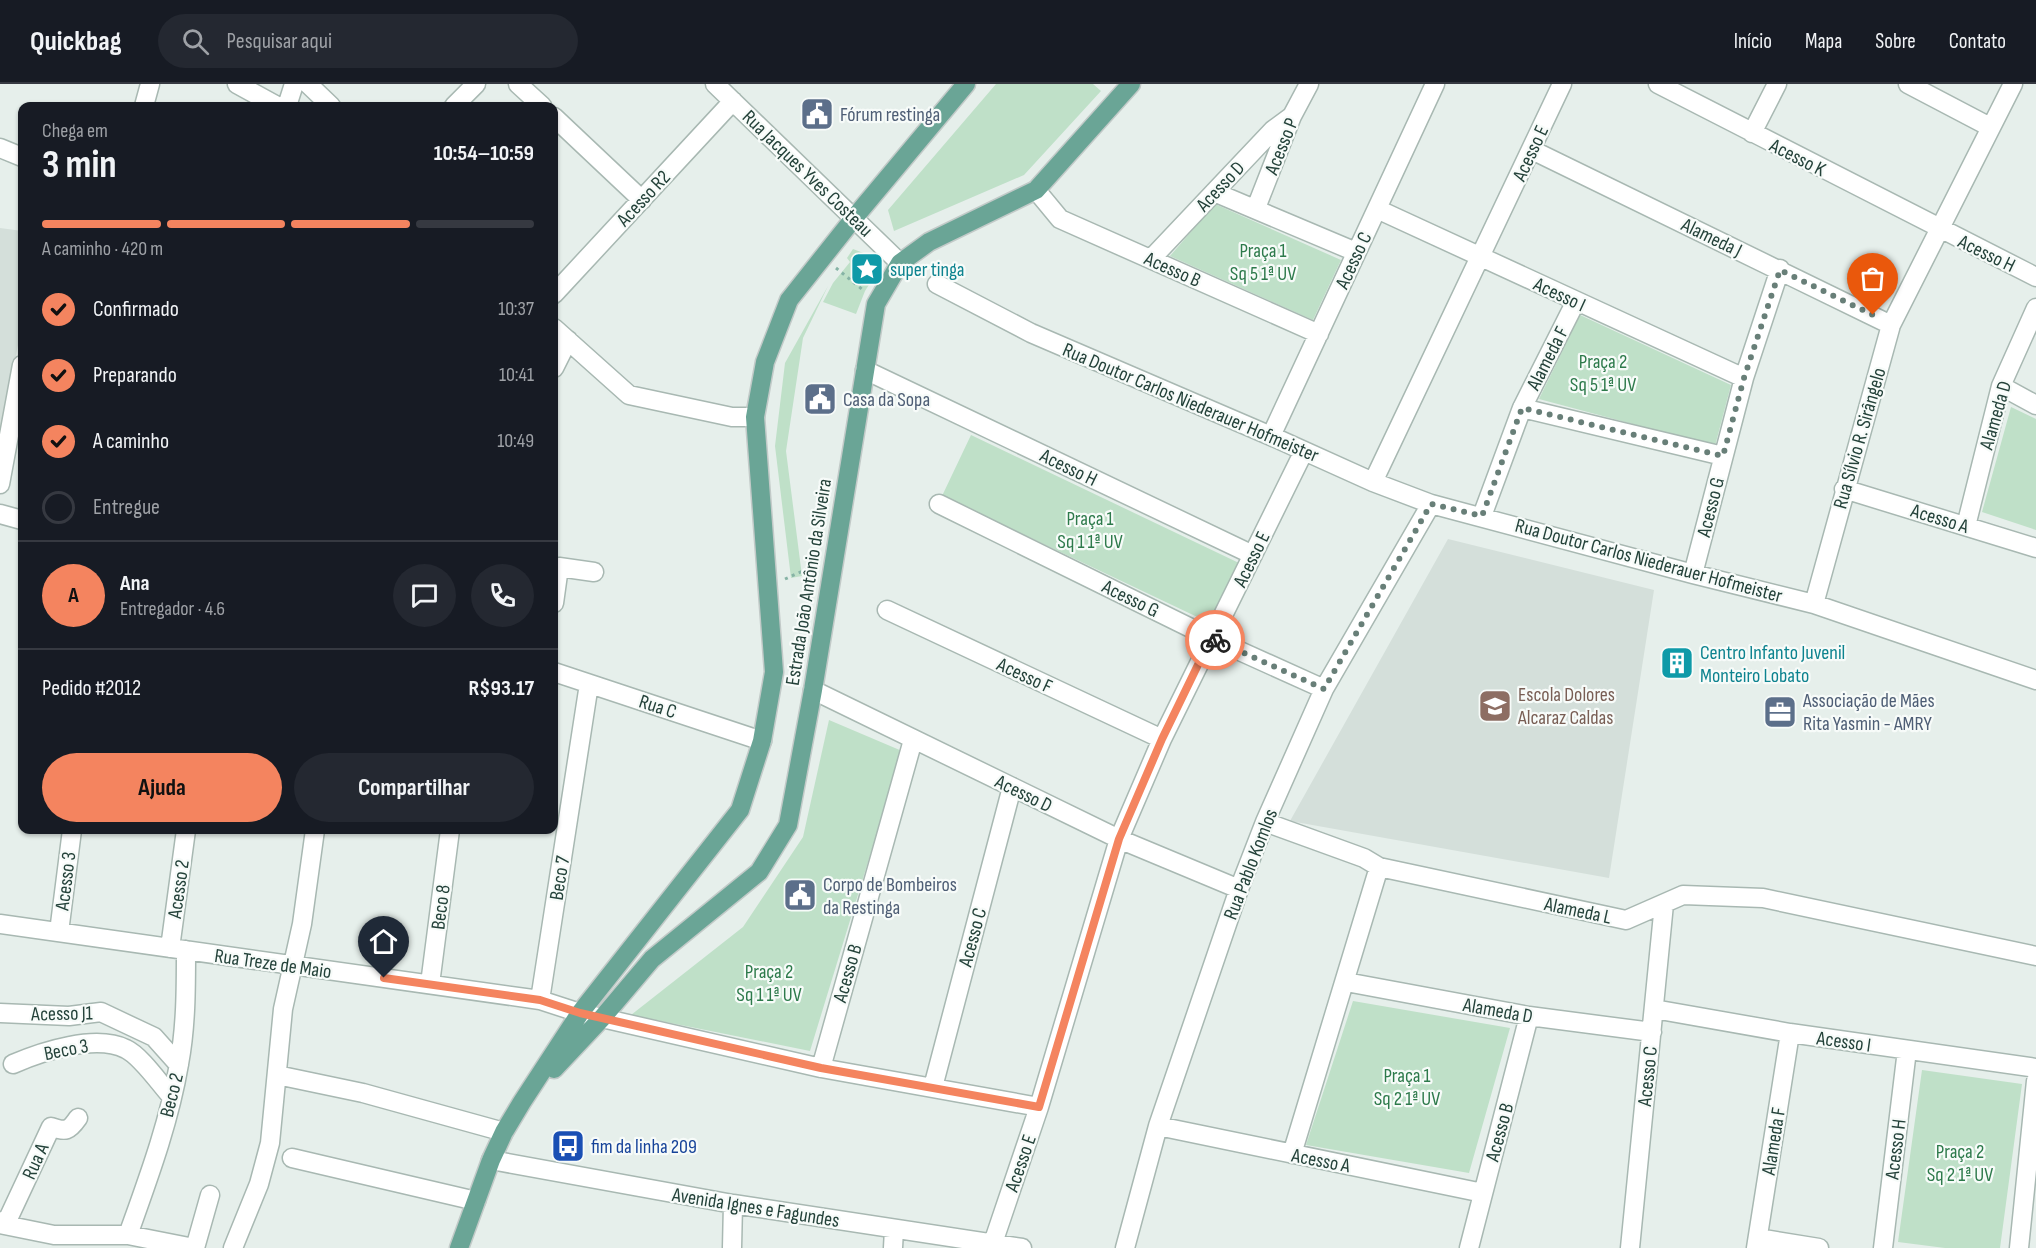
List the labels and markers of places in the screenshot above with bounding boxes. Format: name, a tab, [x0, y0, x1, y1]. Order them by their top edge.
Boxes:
public building icon: Fórum restinga	[799, 96, 835, 132]
place label: Fórum restinga	[840, 103, 940, 127]
place icon: super tinga	[849, 251, 885, 287]
pin	[1847, 253, 1898, 315]
place label: super tinga	[890, 258, 964, 282]
public building icon: Casa da Sopa	[802, 381, 838, 417]
place label: Casa da Sopa	[843, 388, 930, 412]
place label: Centro Infanto Juvenil Monteiro Lobato	[1700, 641, 1845, 688]
building icon: Centro Infanto Juvenil Monteiro Lobato	[1659, 645, 1695, 681]
place label: Escola Dolores Alcaraz Caldas	[1517, 683, 1615, 730]
school or university icon: Escola Dolores Alcaraz Caldas	[1477, 688, 1513, 724]
place label: Associação de Mães Rita Yasmin - AMRY	[1802, 689, 1935, 736]
office icon: Associação de Mães Rita Yasmin - AMRY	[1762, 694, 1798, 730]
place label: Corpo de Bombeiros da Restinga	[823, 873, 957, 920]
public building icon: Corpo de Bombeiros da Restinga	[782, 877, 818, 913]
pin	[358, 916, 409, 978]
bus stop icon: fim da linha 209	[550, 1128, 586, 1164]
place label: fim da linha 209	[591, 1135, 697, 1159]

